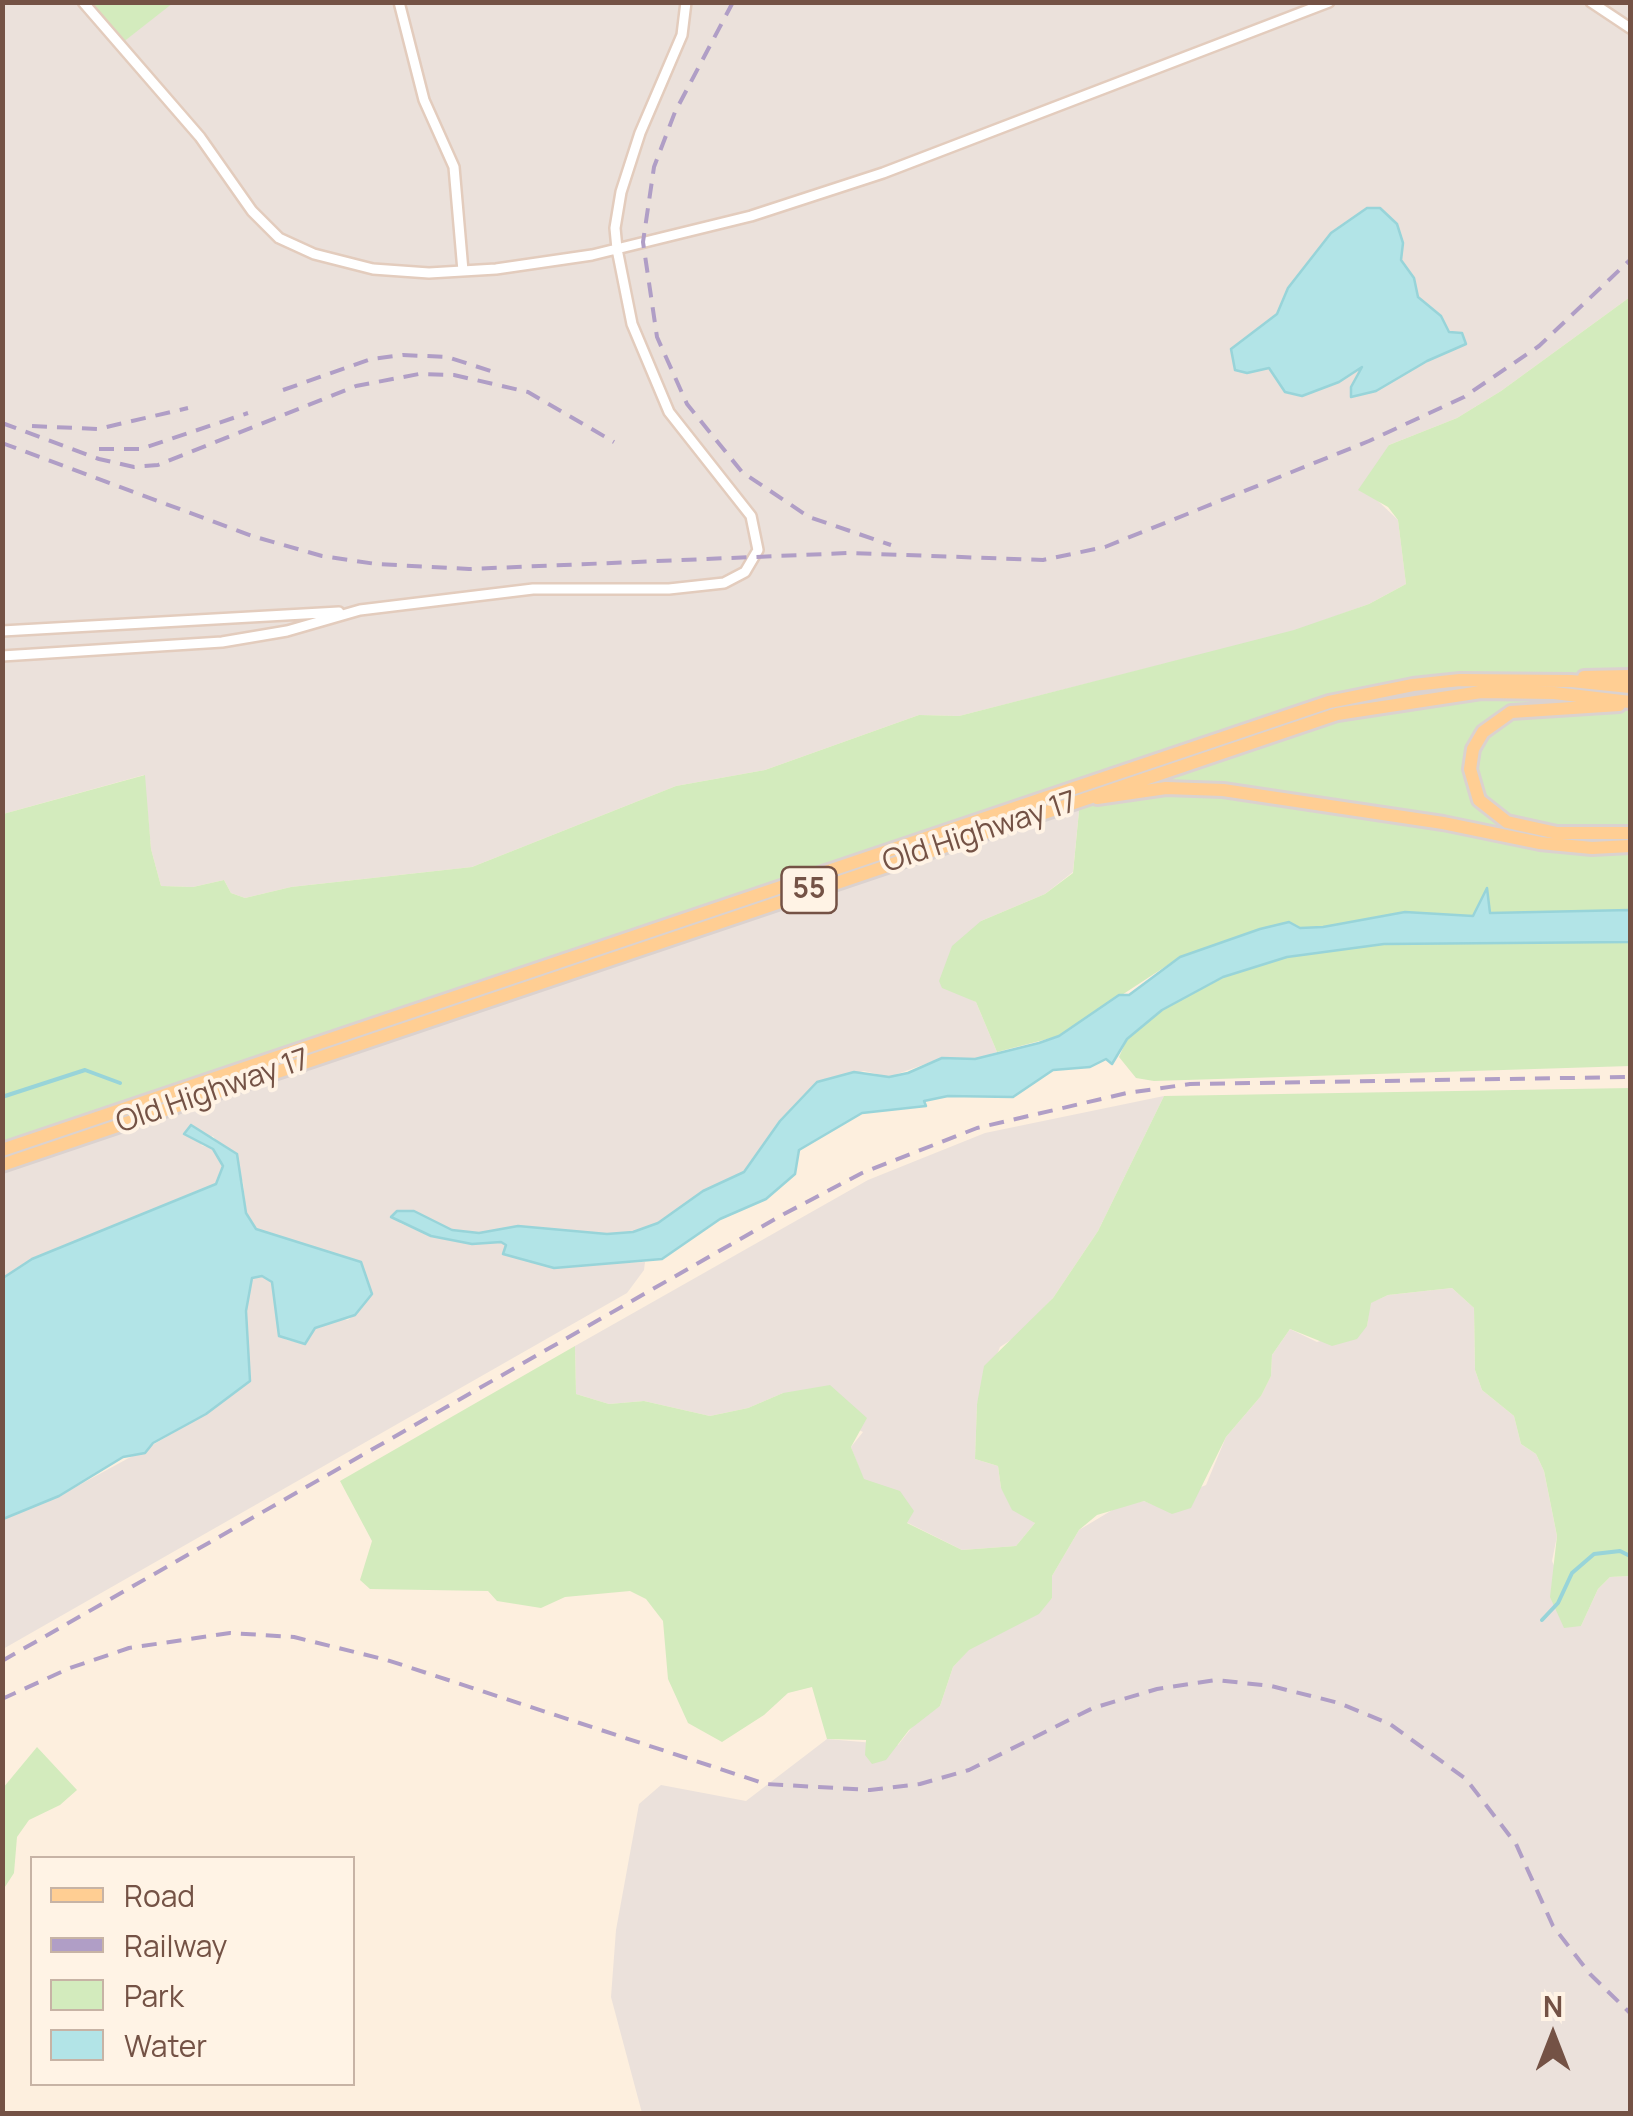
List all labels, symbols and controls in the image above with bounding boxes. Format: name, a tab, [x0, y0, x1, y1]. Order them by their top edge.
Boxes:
street label: Old Highway 17	[878, 785, 1082, 881]
road number: 55	[782, 867, 836, 913]
street label: Old Highway 17	[112, 1042, 314, 1142]
legend	[30, 1856, 355, 2086]
text: Road	[124, 1875, 195, 1916]
text: Railway	[124, 1925, 227, 1966]
text: Park	[124, 1975, 184, 2016]
north arrow	[1503, 1986, 1603, 2086]
text: N	[1543, 1987, 1563, 2025]
text: Water	[124, 2025, 207, 2066]

